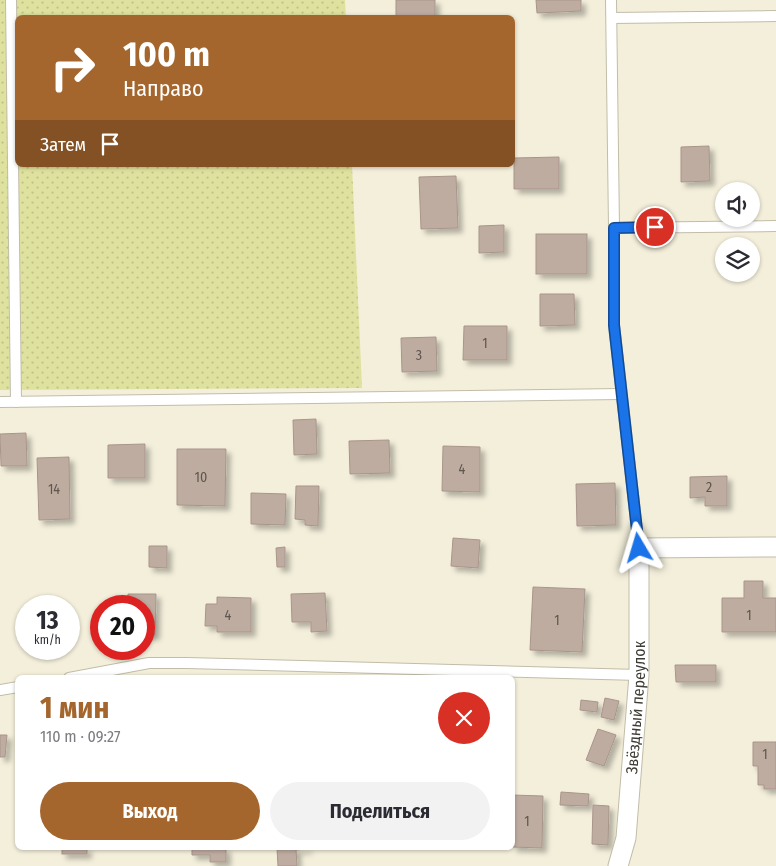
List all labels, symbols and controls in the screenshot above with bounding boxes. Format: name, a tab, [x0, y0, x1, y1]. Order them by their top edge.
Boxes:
text: 100 m	[123, 33, 210, 75]
icon: right	[40, 35, 105, 100]
text: Направо	[123, 75, 204, 102]
icon: arrive	[96, 130, 124, 158]
text: Затем	[40, 133, 86, 156]
map controls	[715, 182, 760, 282]
button: sound	[715, 182, 760, 227]
pin	[634, 206, 676, 248]
icon: arrive	[641, 213, 669, 241]
button: layers	[715, 237, 760, 282]
house number: 1	[482, 335, 488, 352]
house number: 3	[416, 347, 422, 364]
house number: 4	[459, 461, 466, 478]
house number: 10	[195, 469, 207, 486]
house number: 2	[706, 479, 712, 496]
house number: 14	[48, 481, 60, 498]
position arrow	[612, 521, 664, 573]
speed limit sign: 20	[90, 595, 155, 660]
text: 13	[36, 606, 59, 636]
house number: 4	[225, 607, 232, 624]
house number: 1	[746, 607, 752, 624]
house number: 1	[554, 612, 560, 629]
text: km/h	[34, 633, 61, 647]
street label: Звёздный переулок	[622, 640, 649, 775]
text: 1 мин	[40, 690, 109, 726]
button: close	[438, 692, 490, 744]
text: 110 m · 09:27	[40, 727, 120, 746]
house number: 1	[762, 746, 768, 763]
button: Выход	[40, 782, 260, 840]
button: Поделиться	[270, 782, 490, 840]
house number: 1	[524, 813, 530, 830]

